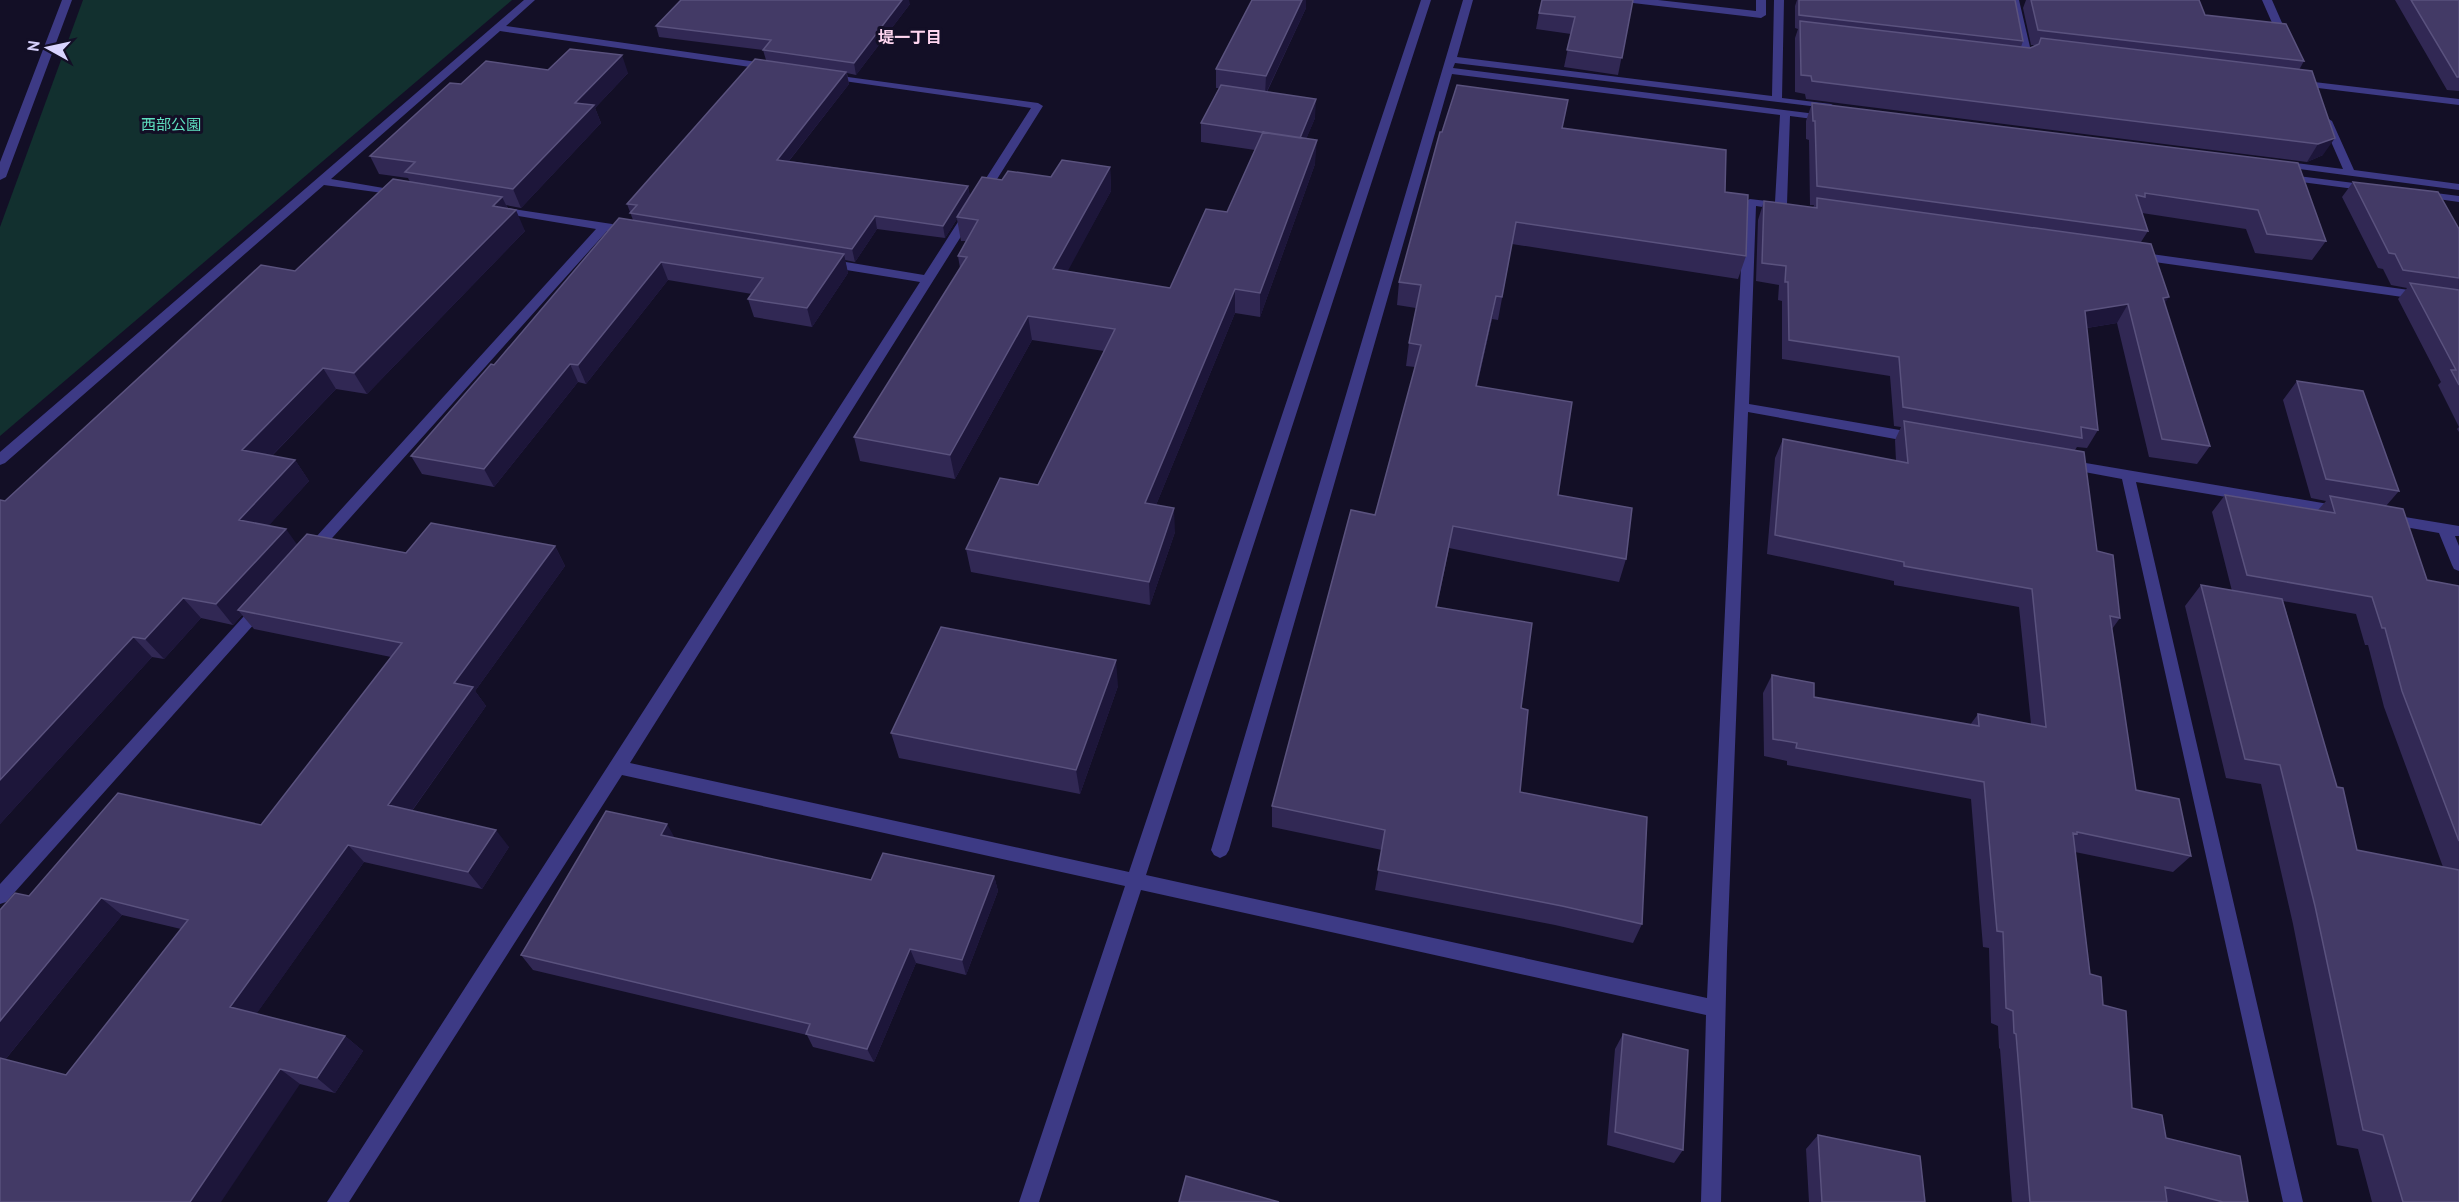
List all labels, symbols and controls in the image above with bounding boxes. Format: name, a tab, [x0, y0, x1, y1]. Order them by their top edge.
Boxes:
north arrow	[18, 18, 78, 78]
district label: 堤一丁目	[878, 27, 942, 47]
text: N	[23, 39, 44, 53]
park label: 西部公園	[141, 115, 201, 134]

